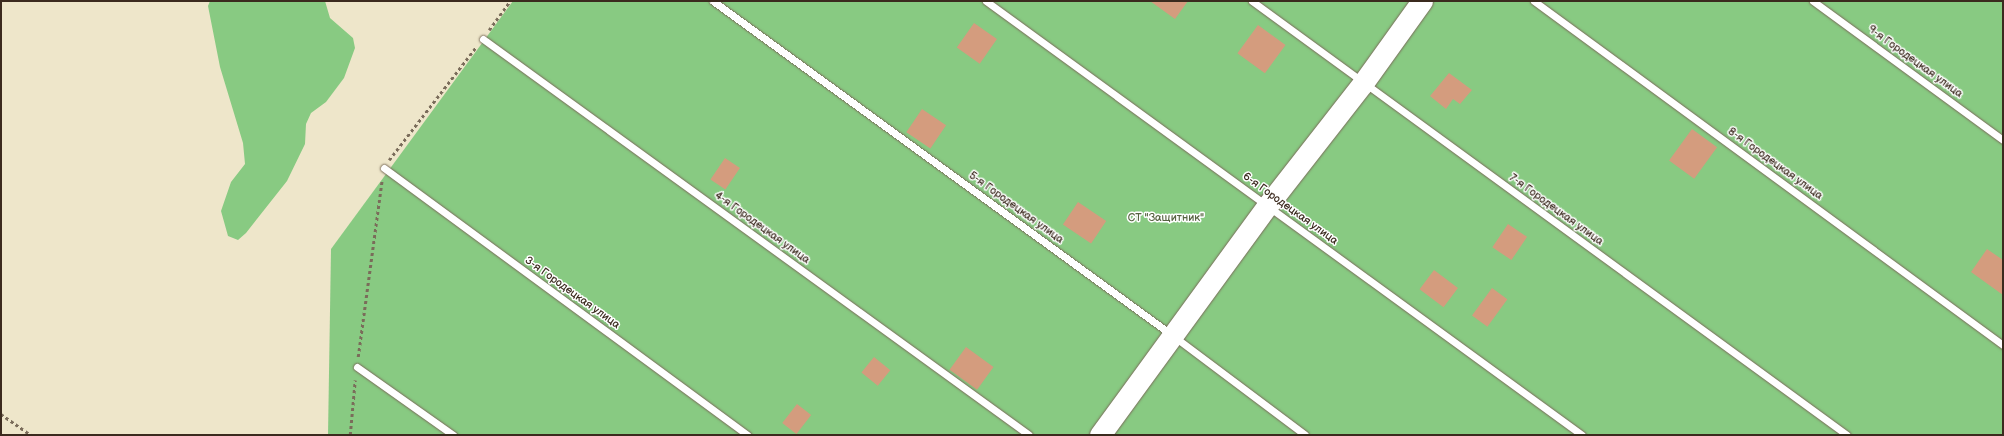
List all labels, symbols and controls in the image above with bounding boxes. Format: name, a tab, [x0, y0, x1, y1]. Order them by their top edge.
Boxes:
street label: 9-я Городецкая улица	[1865, 23, 1965, 101]
street label: 8-я Городецкая улица	[1725, 125, 1825, 203]
street label: 5-я Городецкая улица	[966, 169, 1066, 247]
street label: 6-я Городецкая улица	[1240, 170, 1340, 248]
street label: 7-я Городецкая улица	[1506, 171, 1606, 249]
street label: 4-я Городецкая улица	[712, 189, 812, 267]
park label: СТ "Защитник"	[1128, 211, 1204, 225]
street label: 3-я Городецкая улица	[522, 254, 622, 332]

